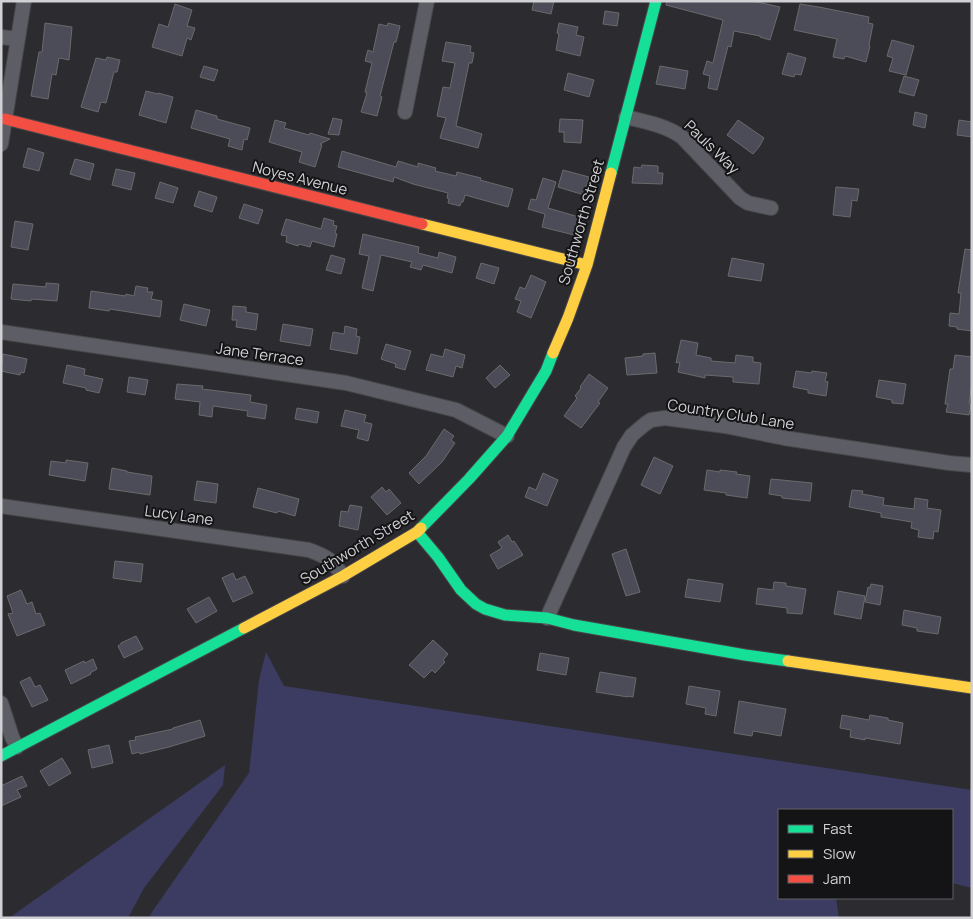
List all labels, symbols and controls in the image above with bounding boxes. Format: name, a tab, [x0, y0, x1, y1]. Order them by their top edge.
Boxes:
street label: Pauls Way	[680, 115, 744, 179]
street label: Noyes Avenue	[250, 156, 350, 200]
street label: Southworth Street	[553, 157, 609, 287]
street label: Jane Terrace	[215, 337, 305, 371]
street label: Country Club Lane	[666, 394, 796, 434]
street label: Lucy Lane	[143, 500, 215, 530]
street label: Southworth Street	[296, 505, 418, 589]
legend	[778, 809, 953, 899]
text: Fast	[823, 818, 852, 839]
text: Slow	[823, 843, 856, 864]
text: Jam	[823, 868, 851, 889]

